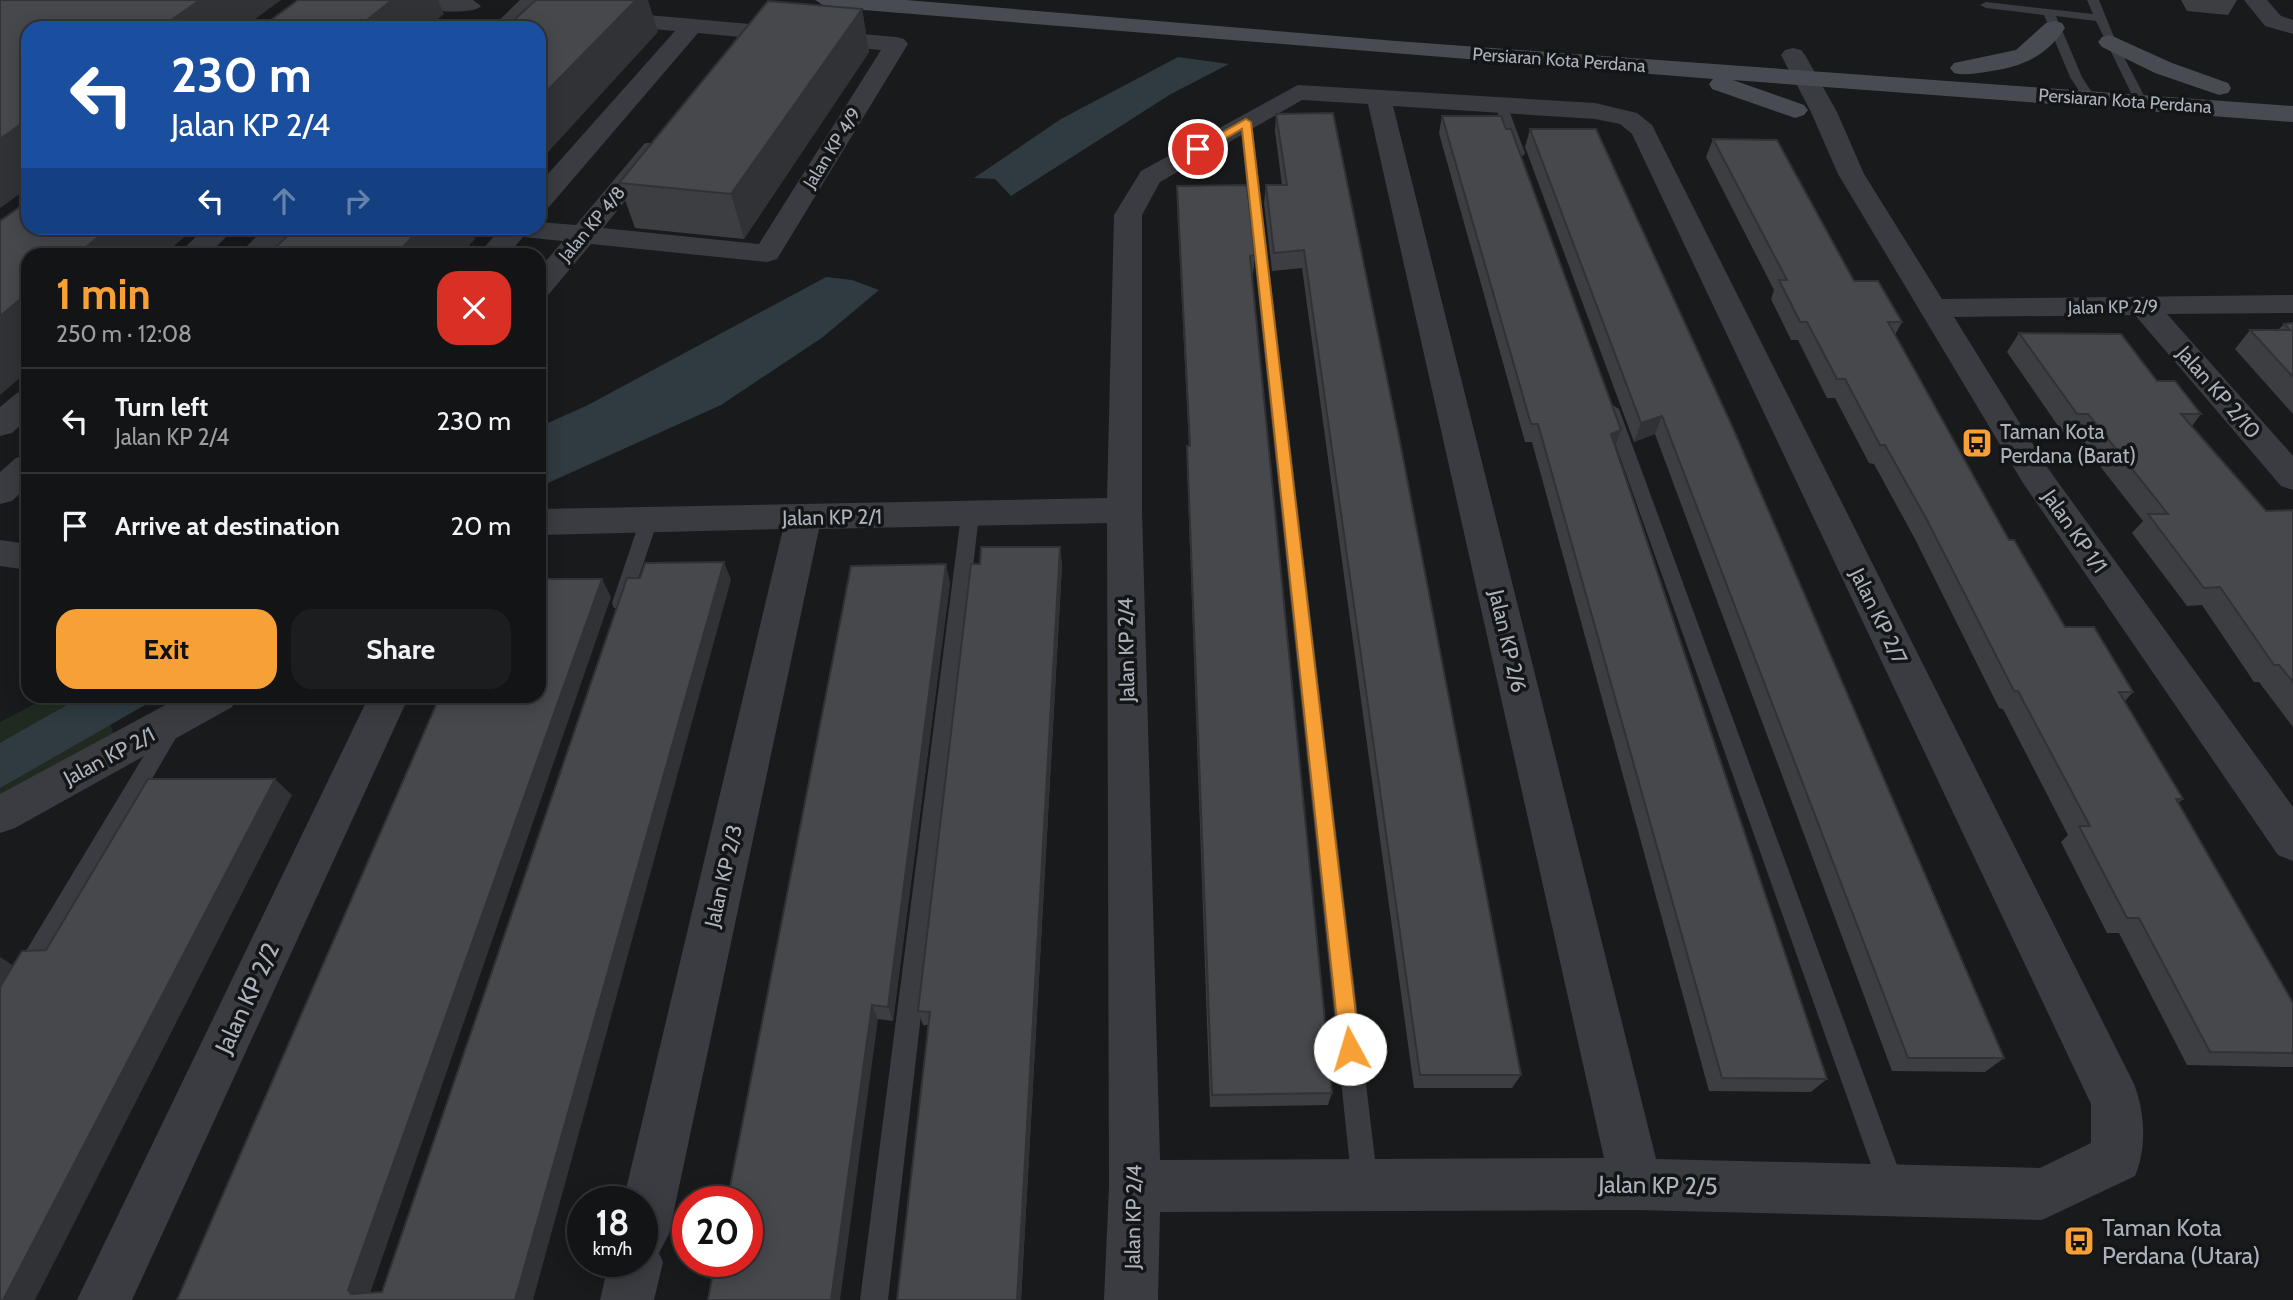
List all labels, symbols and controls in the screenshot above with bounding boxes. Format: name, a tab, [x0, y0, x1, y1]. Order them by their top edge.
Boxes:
street label: Persiaran Kota Perdana	[1472, 43, 1647, 77]
text: 230 m	[171, 45, 312, 104]
icon: left	[56, 49, 147, 140]
street label: Persiaran Kota Perdana	[2038, 84, 2213, 118]
street label: Jalan KP 4/9	[798, 104, 865, 193]
text: Jalan KP 2/4	[171, 105, 330, 144]
pin	[1168, 119, 1228, 179]
icon: arrive	[1179, 130, 1217, 168]
icon: left	[192, 182, 230, 220]
icon: ahead	[265, 182, 303, 220]
icon: right	[338, 182, 376, 220]
street label: Jalan KP 4/8	[553, 182, 630, 267]
text: 1 min	[56, 268, 151, 320]
button: close	[437, 271, 511, 345]
street label: Jalan KP 2/9	[2067, 295, 2158, 319]
text: 250 m · 12:08	[56, 320, 192, 348]
street label: Jalan KP 2/10	[2171, 340, 2266, 443]
text: Turn left	[115, 391, 208, 423]
icon: left	[56, 402, 94, 440]
text: 230 m	[437, 405, 511, 437]
place label: Taman Kota Perdana (Barat)	[2000, 419, 2136, 468]
text: Jalan KP 2/4	[115, 423, 229, 451]
bus stop icon: Taman Kota Perdana (Barat)	[1960, 426, 1994, 460]
street label: Jalan KP 1/1	[2037, 484, 2113, 577]
street label: Jalan KP 2/1	[781, 504, 882, 530]
icon: arrive	[56, 507, 94, 545]
text: Arrive at destination	[115, 510, 340, 542]
text: 20 m	[451, 510, 511, 542]
street label: Jalan KP 2/7	[1845, 563, 1913, 668]
street label: Jalan KP 2/6	[1484, 586, 1532, 695]
street label: Jalan KP 2/4	[1113, 598, 1139, 703]
button: Exit	[56, 609, 277, 689]
button: Share	[291, 609, 511, 689]
street label: Jalan KP 2/1	[58, 721, 159, 791]
street label: Jalan KP 2/3	[699, 822, 747, 931]
street label: Jalan KP 2/2	[208, 938, 285, 1059]
position arrow	[1313, 1012, 1387, 1086]
street label: Jalan KP 2/4	[1120, 1165, 1146, 1270]
street label: Jalan KP 2/5	[1597, 1169, 1718, 1201]
speed limit sign: 20	[672, 1186, 763, 1277]
text: 18	[595, 1201, 630, 1244]
place label: Taman Kota Perdana (Utara)	[2102, 1213, 2260, 1270]
bus stop icon: Taman Kota Perdana (Utara)	[2062, 1224, 2096, 1258]
text: km/h	[593, 1238, 632, 1260]

